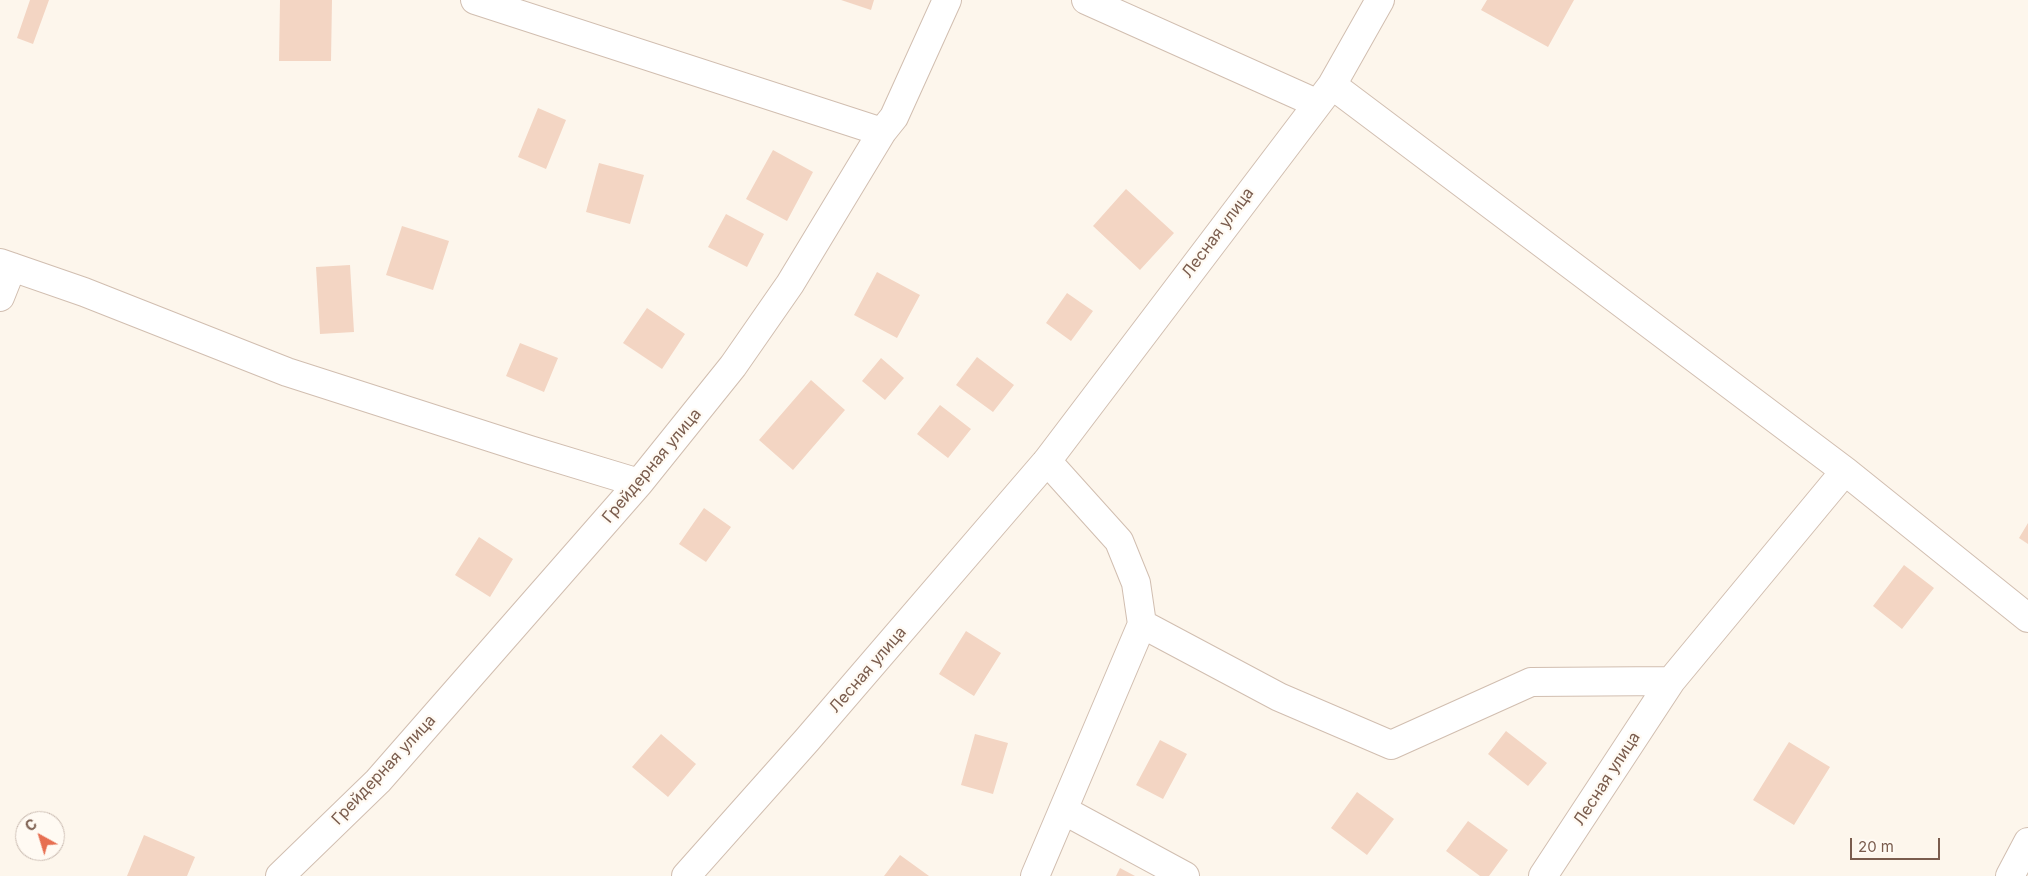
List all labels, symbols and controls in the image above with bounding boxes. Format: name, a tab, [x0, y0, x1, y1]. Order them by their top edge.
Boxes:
street label: Лесная улица	[1178, 184, 1258, 282]
street label: Грейдерная улица	[599, 405, 705, 527]
street label: Лесная улица	[825, 623, 911, 717]
street label: Грейдерная улица	[328, 711, 440, 829]
street label: Лесная улица	[1570, 729, 1644, 829]
north arrow	[15, 811, 65, 861]
text: С	[21, 815, 40, 835]
scale bar	[1853, 828, 1943, 860]
text: 20 m	[1858, 837, 1894, 856]

